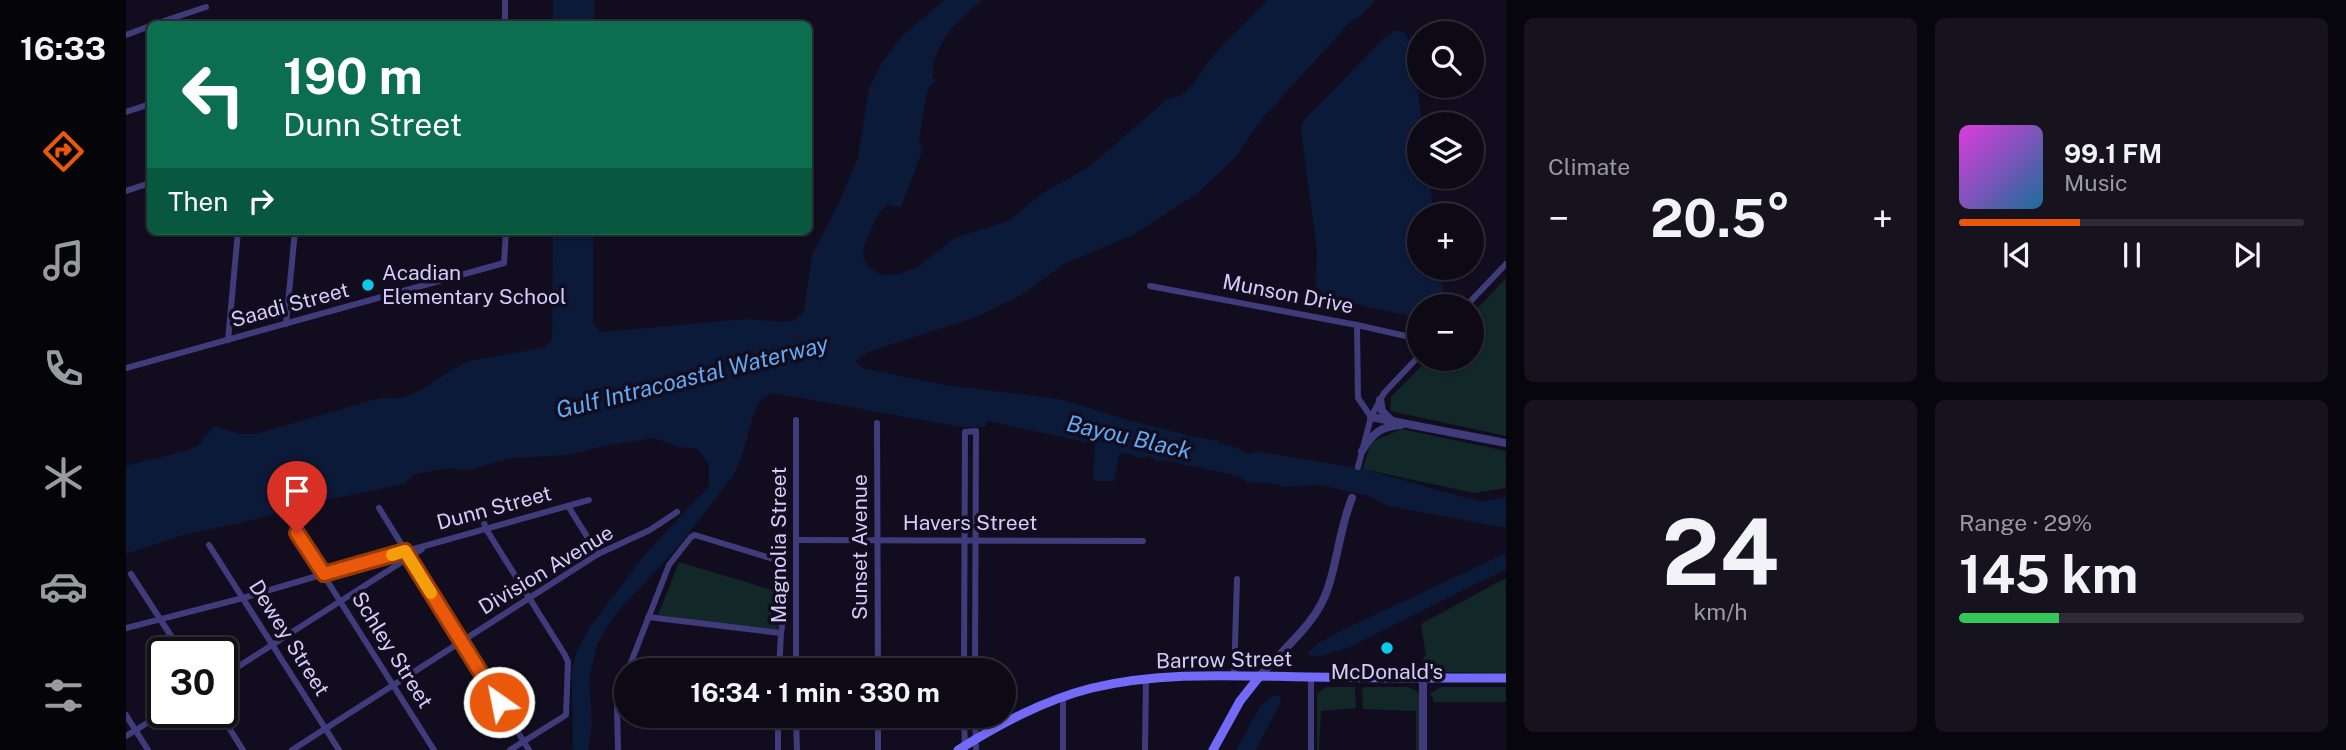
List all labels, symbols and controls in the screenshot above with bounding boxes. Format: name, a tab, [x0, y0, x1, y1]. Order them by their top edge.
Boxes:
map controls	[1407, 21, 1484, 371]
button: search	[1407, 21, 1484, 98]
text: 16:33	[20, 30, 106, 67]
text: 190 m	[283, 47, 423, 105]
icon: left	[168, 49, 259, 140]
text: Dunn Street	[283, 106, 462, 143]
button: layers	[1407, 112, 1484, 189]
icon: directions	[39, 127, 88, 176]
text: 99.1 FM	[2064, 138, 2162, 169]
text: Climate	[1548, 153, 1630, 180]
text: Music	[2064, 169, 2128, 196]
icon: right	[242, 182, 280, 220]
text: Then	[168, 186, 228, 217]
text: 20.5°	[1650, 188, 1791, 249]
text: −	[1548, 196, 1569, 241]
text: +	[1872, 196, 1893, 241]
button: +	[1407, 203, 1484, 280]
icon: music	[39, 236, 88, 285]
icon: previous	[1998, 236, 2036, 274]
icon: pause	[2113, 236, 2151, 274]
icon: next	[2228, 236, 2266, 274]
place label: Acadian Elementary School	[382, 260, 566, 309]
street label: Munson Drive	[1220, 269, 1356, 318]
street label: Saadi Street	[228, 277, 352, 332]
marker: Acadian Elementary School	[360, 277, 376, 293]
button: −	[1407, 294, 1484, 371]
water label: Gulf Intracoastal Waterway	[553, 329, 832, 423]
icon: phone	[39, 344, 88, 393]
water label: Bayou Black	[1064, 409, 1195, 464]
icon: climate	[39, 453, 88, 502]
pin	[267, 461, 327, 533]
street label: Magnolia Street	[766, 467, 791, 623]
icon: arrive	[278, 472, 316, 510]
street label: Sunset Avenue	[847, 474, 872, 620]
street label: Dunn Street	[434, 480, 554, 535]
text: 24	[1662, 499, 1779, 605]
text: Range · 29%	[1959, 509, 2092, 536]
street label: Havers Street	[903, 510, 1037, 535]
street label: Division Avenue	[474, 520, 618, 620]
text: 145 km	[1959, 544, 2138, 605]
icon: car	[39, 562, 88, 611]
street label: Dewey Street	[244, 575, 335, 700]
street label: Schley Street	[347, 587, 438, 713]
text: km/h	[1693, 598, 1748, 625]
speed limit sign: 30	[147, 637, 238, 728]
marker: McDonald's	[1379, 640, 1395, 656]
street label: Barrow Street	[1156, 646, 1292, 673]
place label: McDonald's	[1331, 659, 1443, 684]
position arrow	[462, 665, 536, 739]
icon: filters	[39, 671, 88, 720]
text: 16:34 · 1 min · 330 m	[690, 677, 940, 708]

